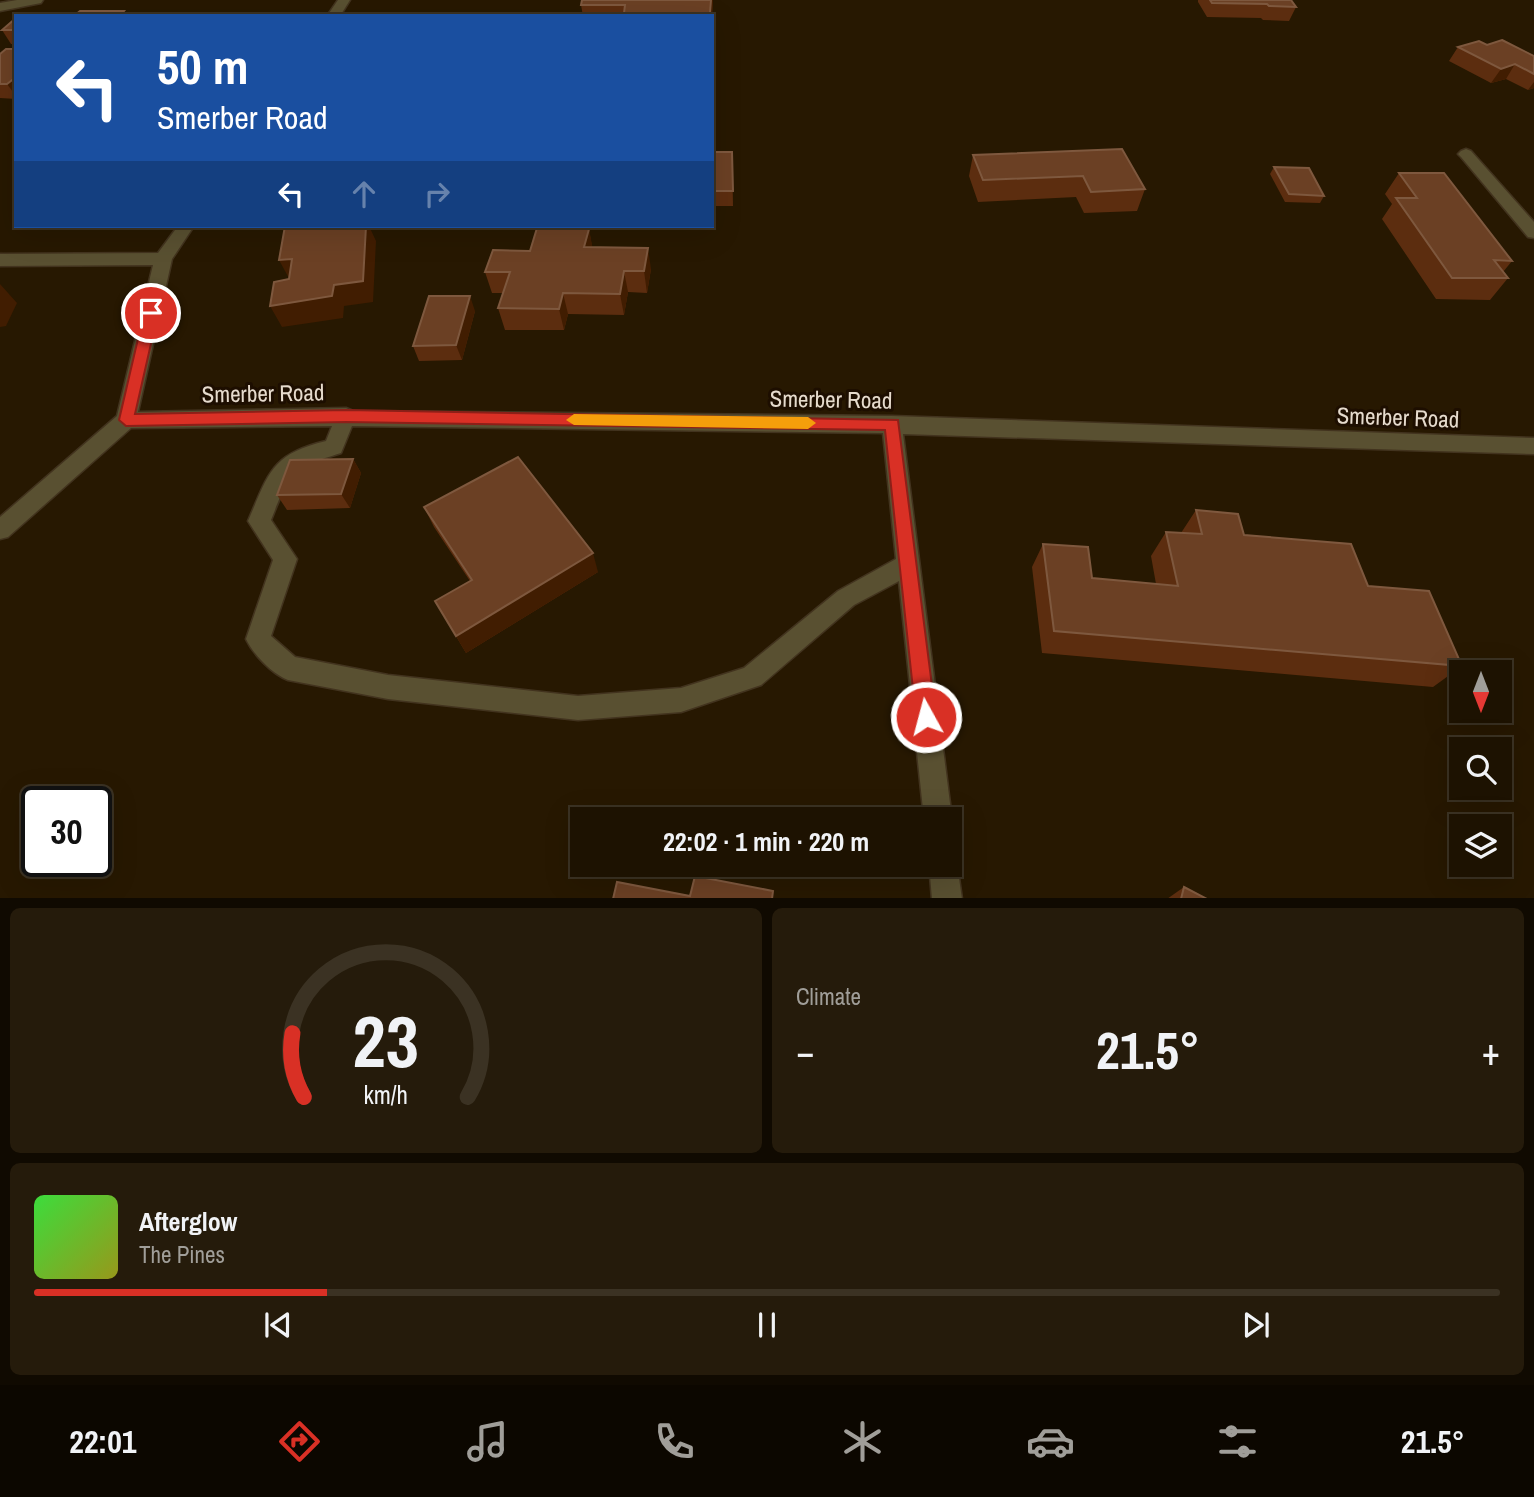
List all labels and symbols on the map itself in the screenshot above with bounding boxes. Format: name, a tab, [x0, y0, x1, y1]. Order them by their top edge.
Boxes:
pin	[121, 283, 181, 343]
street label: Smerber Road	[201, 376, 325, 410]
street label: Smerber Road	[769, 382, 893, 416]
street label: Smerber Road	[1336, 399, 1460, 435]
north arrow	[1449, 660, 1512, 723]
position arrow	[889, 680, 963, 754]
speed limit sign: 30	[21, 786, 112, 877]

